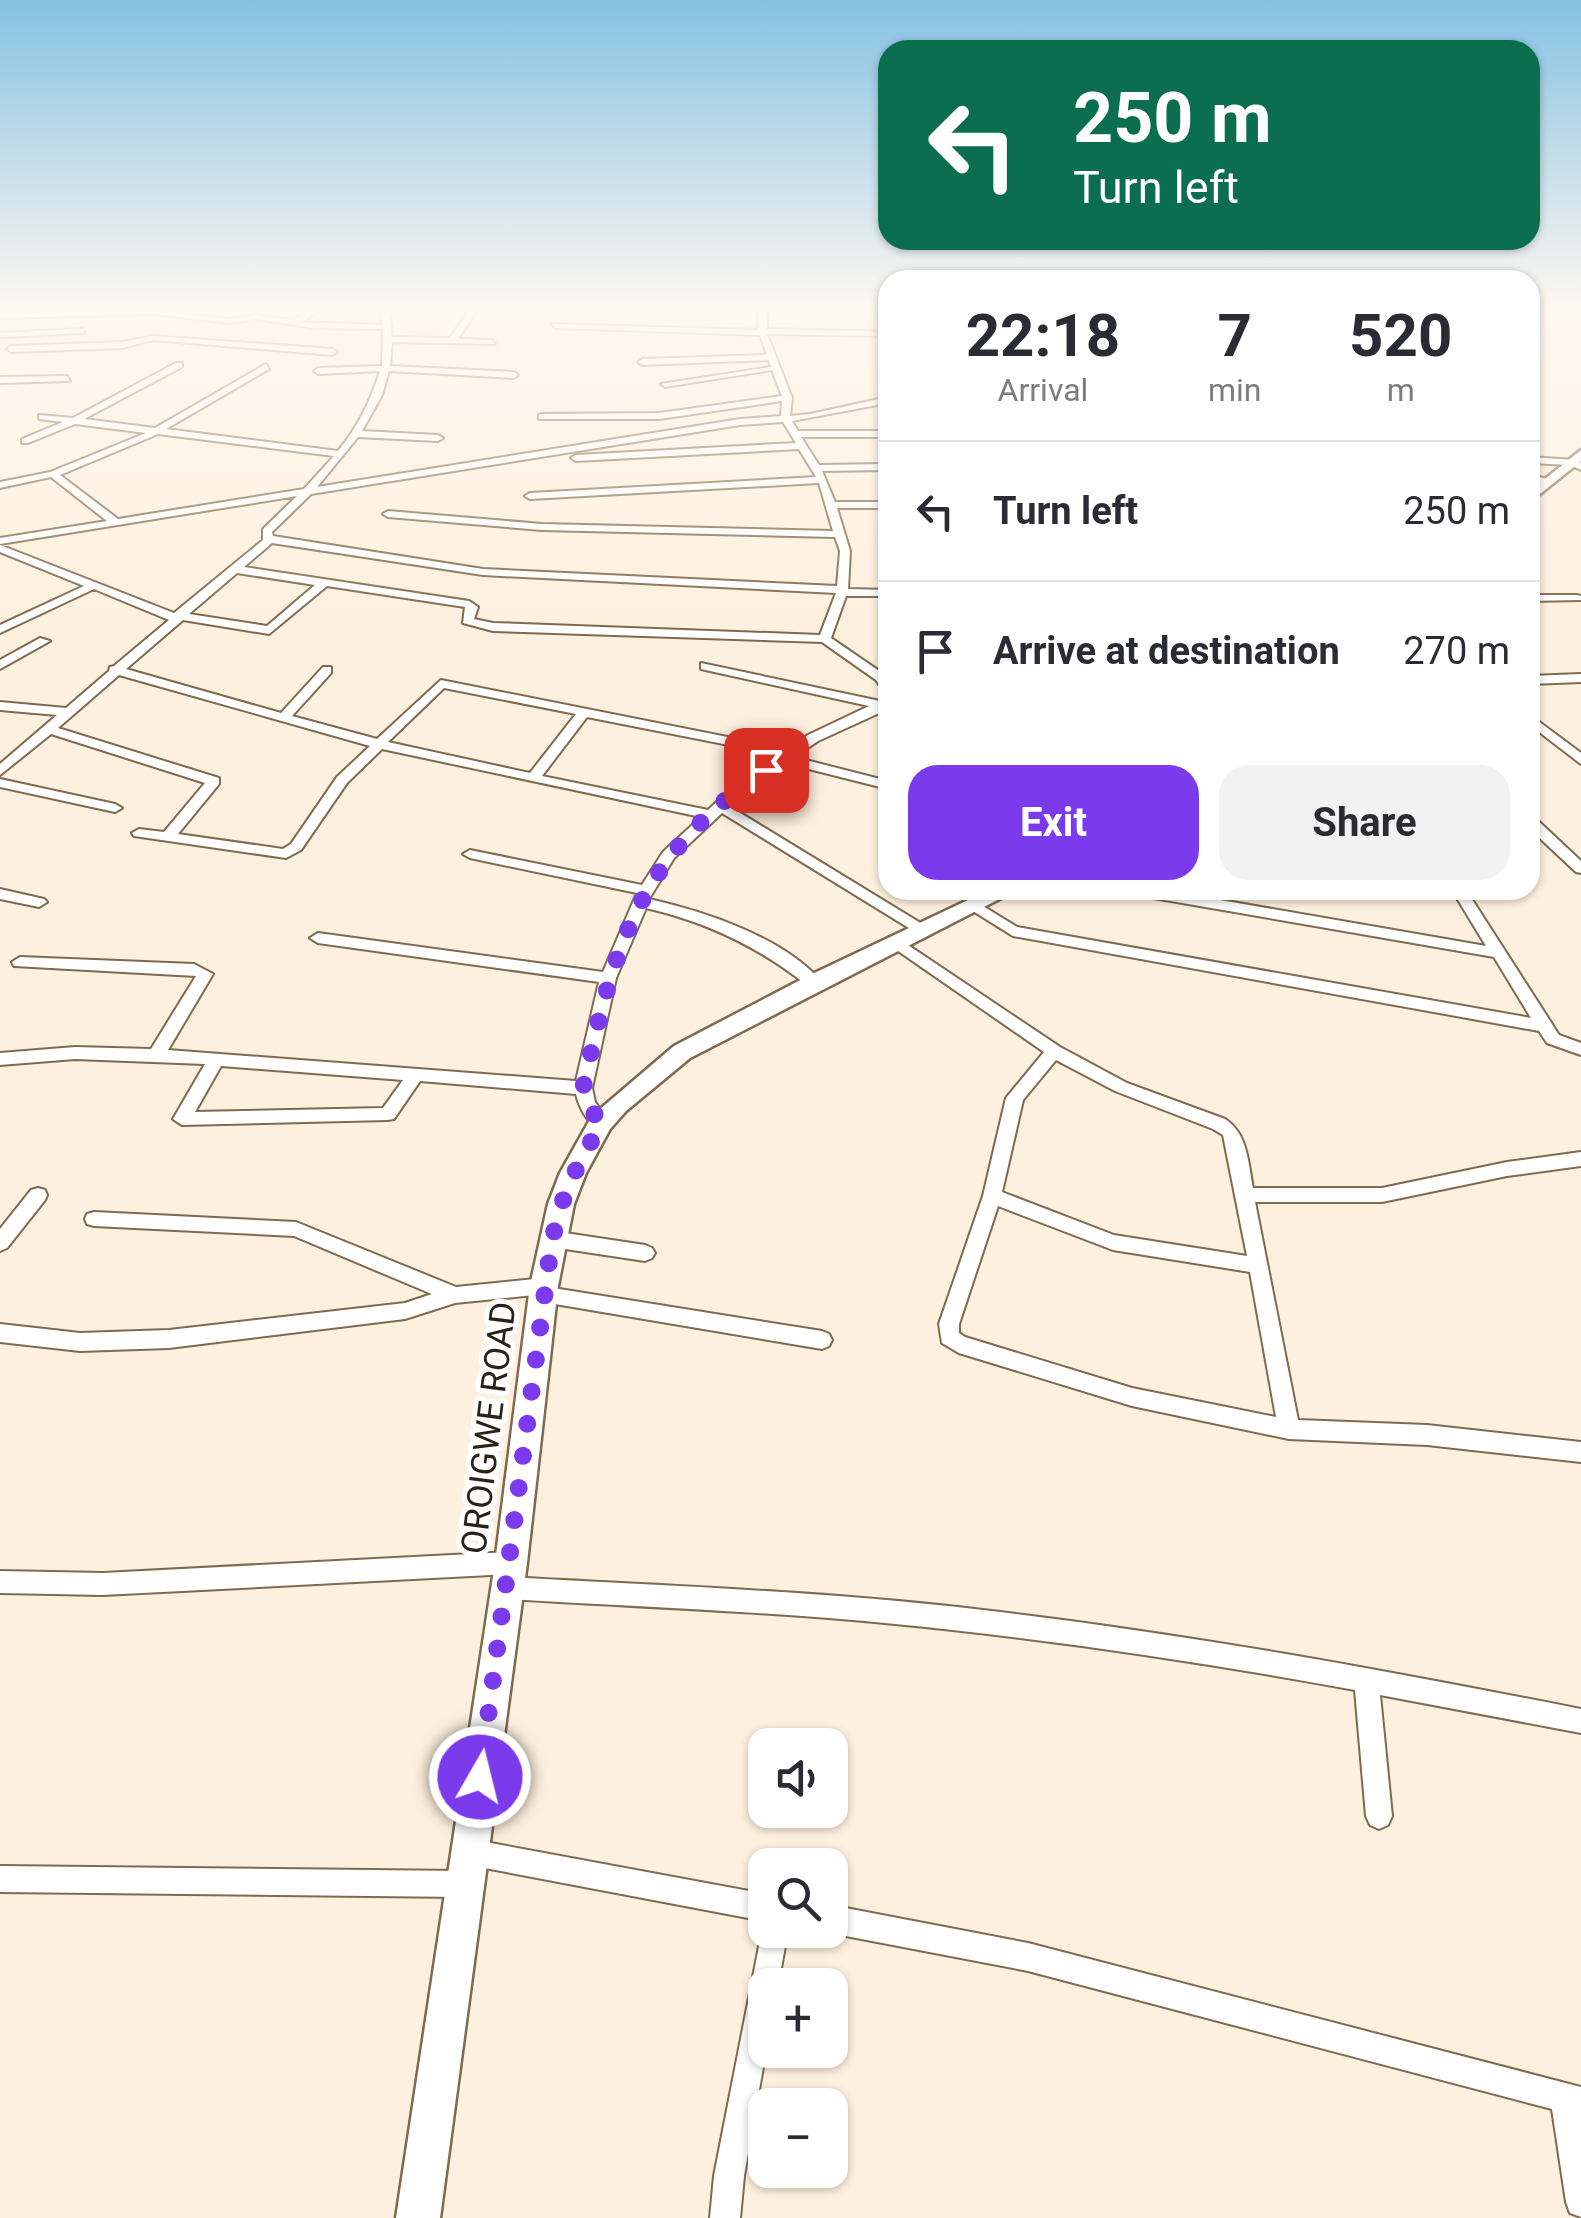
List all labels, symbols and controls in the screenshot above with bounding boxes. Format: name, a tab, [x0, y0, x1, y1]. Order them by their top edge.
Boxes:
text: 250 m	[1073, 77, 1272, 159]
icon: left	[908, 80, 1038, 210]
text: Turn left	[1073, 161, 1239, 214]
text: 22:18	[966, 300, 1120, 371]
text: 7	[1217, 300, 1252, 371]
text: 520	[1349, 300, 1452, 371]
text: Arrival	[998, 371, 1088, 409]
text: min	[1208, 371, 1261, 409]
text: m	[1387, 371, 1415, 409]
icon: left	[908, 484, 963, 539]
text: Turn left	[993, 489, 1138, 533]
text: 250 m	[1403, 489, 1510, 533]
icon: arrive	[908, 624, 963, 679]
text: Arrive at destination	[993, 629, 1340, 673]
text: 270 m	[1403, 629, 1510, 673]
pin	[724, 728, 809, 813]
icon: arrive	[739, 743, 794, 798]
button: Exit	[908, 765, 1199, 880]
button: Share	[1219, 765, 1510, 880]
street label: OROIGWE ROAD	[453, 1300, 525, 1556]
position arrow	[428, 1725, 532, 1829]
map controls	[748, 1728, 848, 2188]
button: sound	[748, 1728, 848, 1828]
button: search	[748, 1848, 848, 1948]
button: +	[748, 1968, 848, 2068]
button: −	[748, 2088, 848, 2188]

